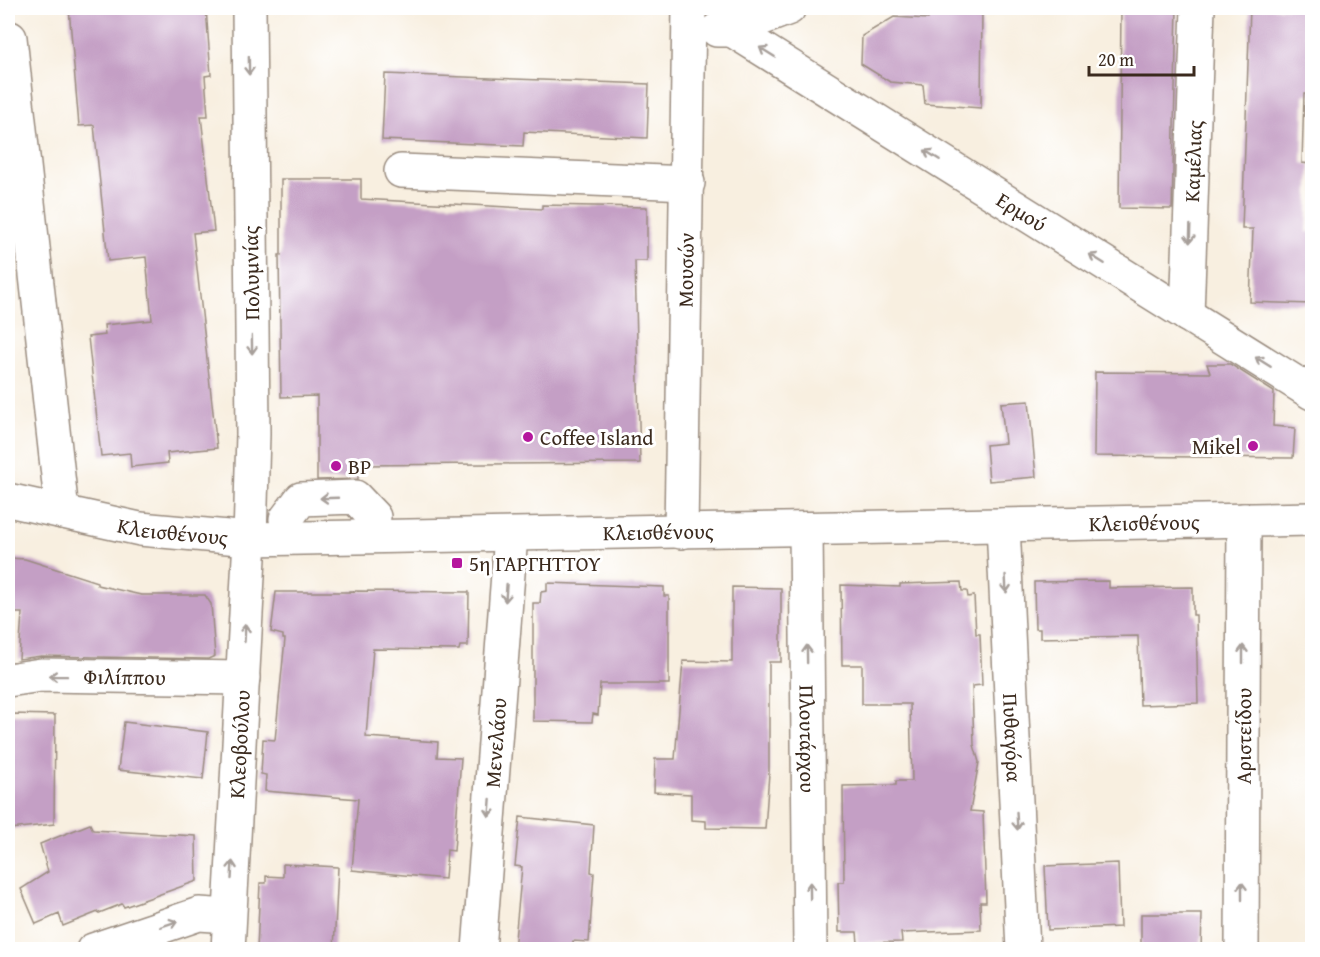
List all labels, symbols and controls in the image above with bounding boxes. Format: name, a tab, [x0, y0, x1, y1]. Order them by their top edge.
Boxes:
scale bar	[1089, 39, 1194, 77]
one-way arrow	[759, 45, 776, 57]
text: 20 m	[1098, 46, 1134, 73]
one-way arrow	[243, 55, 255, 75]
street label: Καμέλιας	[1176, 119, 1209, 203]
one-way arrow	[924, 149, 941, 161]
street label: Ερμού	[991, 184, 1053, 239]
one-way arrow	[1184, 223, 1195, 243]
street label: Πολυμνίας	[235, 225, 267, 321]
street label: Μουσών	[669, 232, 701, 308]
one-way arrow	[1089, 252, 1106, 264]
one-way arrow	[246, 334, 258, 354]
one-way arrow	[1255, 355, 1272, 367]
place label: Coffee Island	[540, 422, 654, 453]
marker: Coffee Island	[521, 430, 535, 444]
place label: Mikel	[1192, 431, 1241, 462]
marker: Mikel	[1246, 439, 1260, 453]
place label: BP	[348, 451, 371, 482]
marker: BP	[329, 459, 343, 473]
one-way arrow	[320, 492, 340, 504]
street label: Κλεισθένους	[1089, 506, 1200, 539]
street label: Κλεισθένους	[115, 509, 229, 552]
street label: Κλεισθένους	[603, 515, 714, 548]
place label: 5η ΓΑΡΓΗΤΤΟΥ	[469, 548, 601, 579]
marker: 5η ΓΑΡΓΗΤΤΟΥ	[450, 556, 464, 570]
one-way arrow	[1000, 573, 1011, 593]
one-way arrow	[501, 583, 512, 603]
one-way arrow	[240, 624, 251, 644]
one-way arrow	[802, 645, 813, 665]
one-way arrow	[1237, 645, 1249, 665]
street label: Φιλίππου	[83, 660, 166, 692]
one-way arrow	[49, 670, 69, 681]
street label: Πλουτάρχου	[792, 685, 824, 793]
street label: Αριστείδου	[1227, 688, 1259, 784]
street label: Κλεοβούλου	[221, 689, 257, 799]
street label: Πυθαγόρα	[995, 693, 1031, 783]
street label: Μενελάου	[476, 696, 514, 789]
one-way arrow	[484, 798, 495, 818]
one-way arrow	[1011, 810, 1022, 830]
one-way arrow	[227, 861, 238, 881]
one-way arrow	[804, 882, 816, 902]
one-way arrow	[1236, 882, 1248, 902]
one-way arrow	[159, 918, 178, 929]

